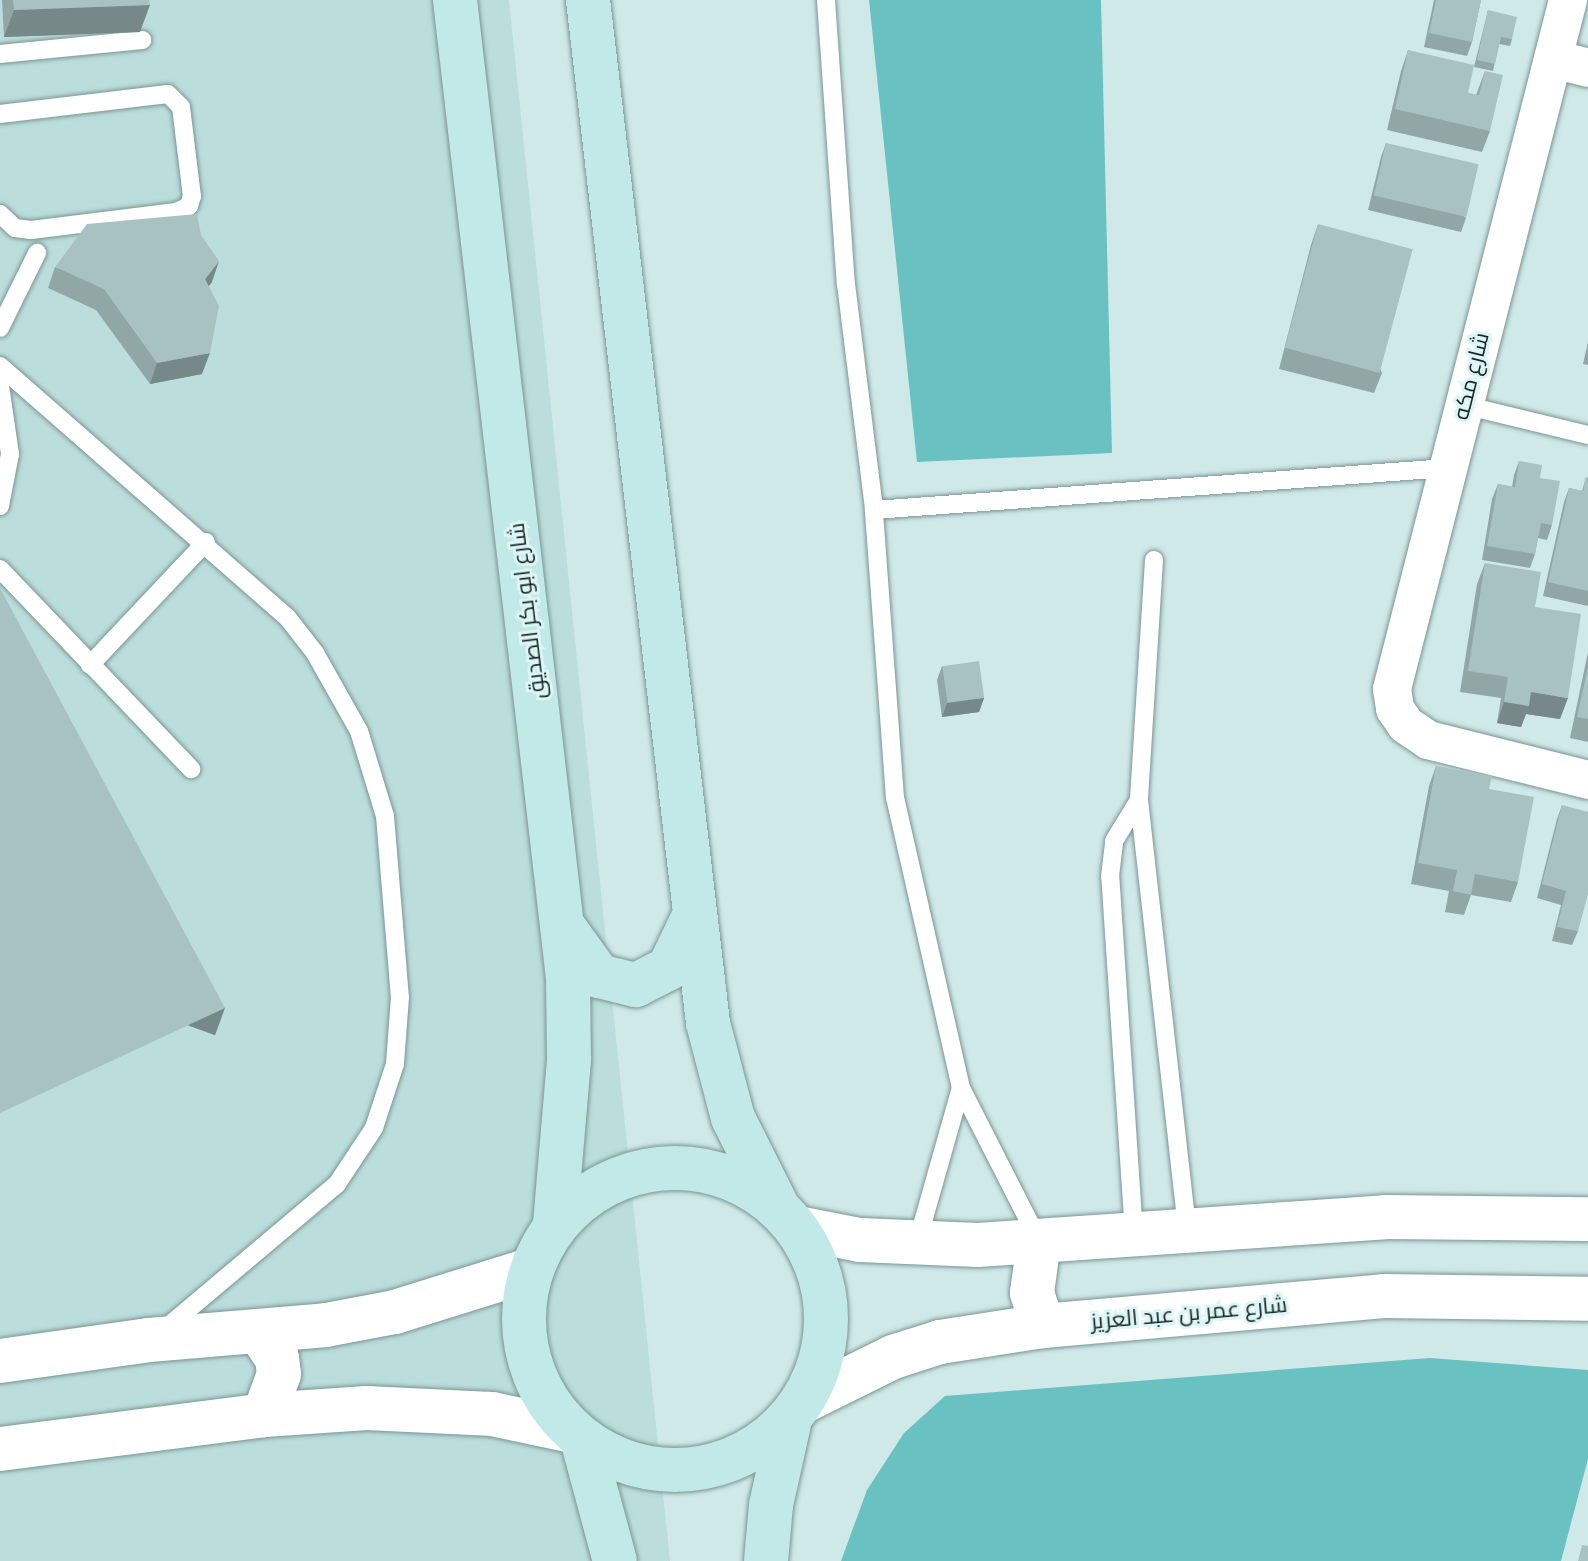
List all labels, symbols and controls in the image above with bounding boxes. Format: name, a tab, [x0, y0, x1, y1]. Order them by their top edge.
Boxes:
street label: شارع مكه	[1447, 330, 1495, 422]
street label: شارع ابو بكر الصديق	[503, 521, 551, 701]
street label: شارع عمر بن عبد العزيز	[1090, 1291, 1288, 1335]

